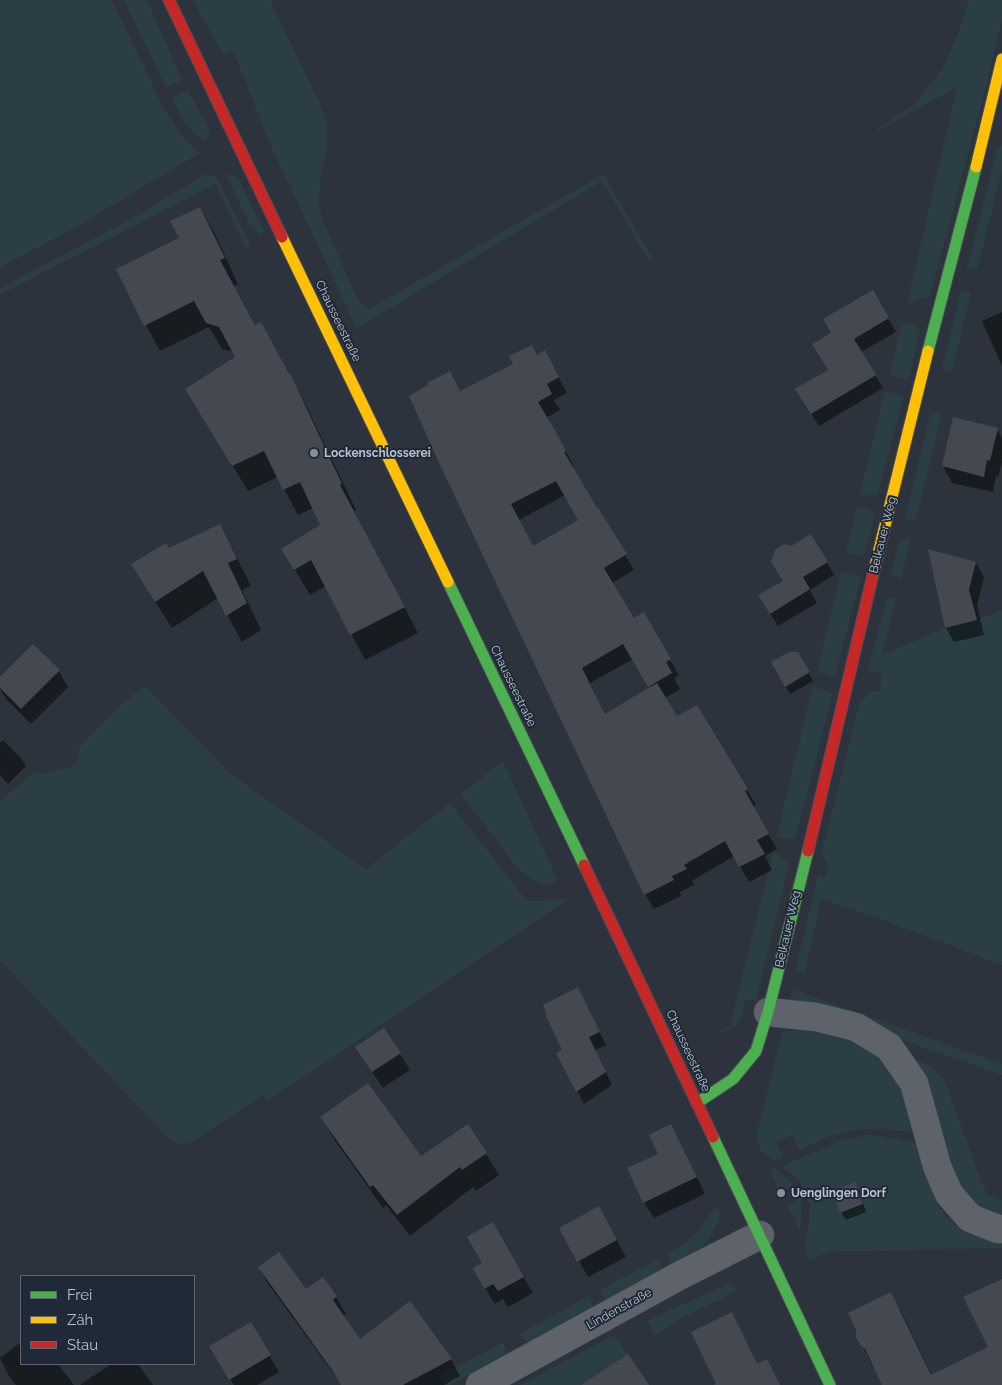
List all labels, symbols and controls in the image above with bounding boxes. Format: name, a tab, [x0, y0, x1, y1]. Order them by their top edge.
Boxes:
street label: Chausseestraße	[312, 278, 364, 364]
place label: Lockenschlosserei	[324, 446, 431, 460]
marker: Lockenschlosserei	[308, 447, 320, 459]
street label: Belkauer Weg	[866, 495, 900, 575]
street label: Chausseestraße	[487, 643, 539, 729]
street label: Belkauer Weg	[772, 889, 804, 969]
street label: Chausseestraße	[663, 1008, 713, 1094]
place label: Uenglingen Dorf	[791, 1186, 886, 1200]
marker: Uenglingen Dorf	[775, 1187, 787, 1199]
legend	[20, 1275, 195, 1365]
street label: Lindenstraße	[584, 1285, 654, 1333]
text: Frei	[67, 1286, 92, 1304]
text: Zäh	[67, 1311, 93, 1329]
text: Stau	[67, 1336, 98, 1354]

